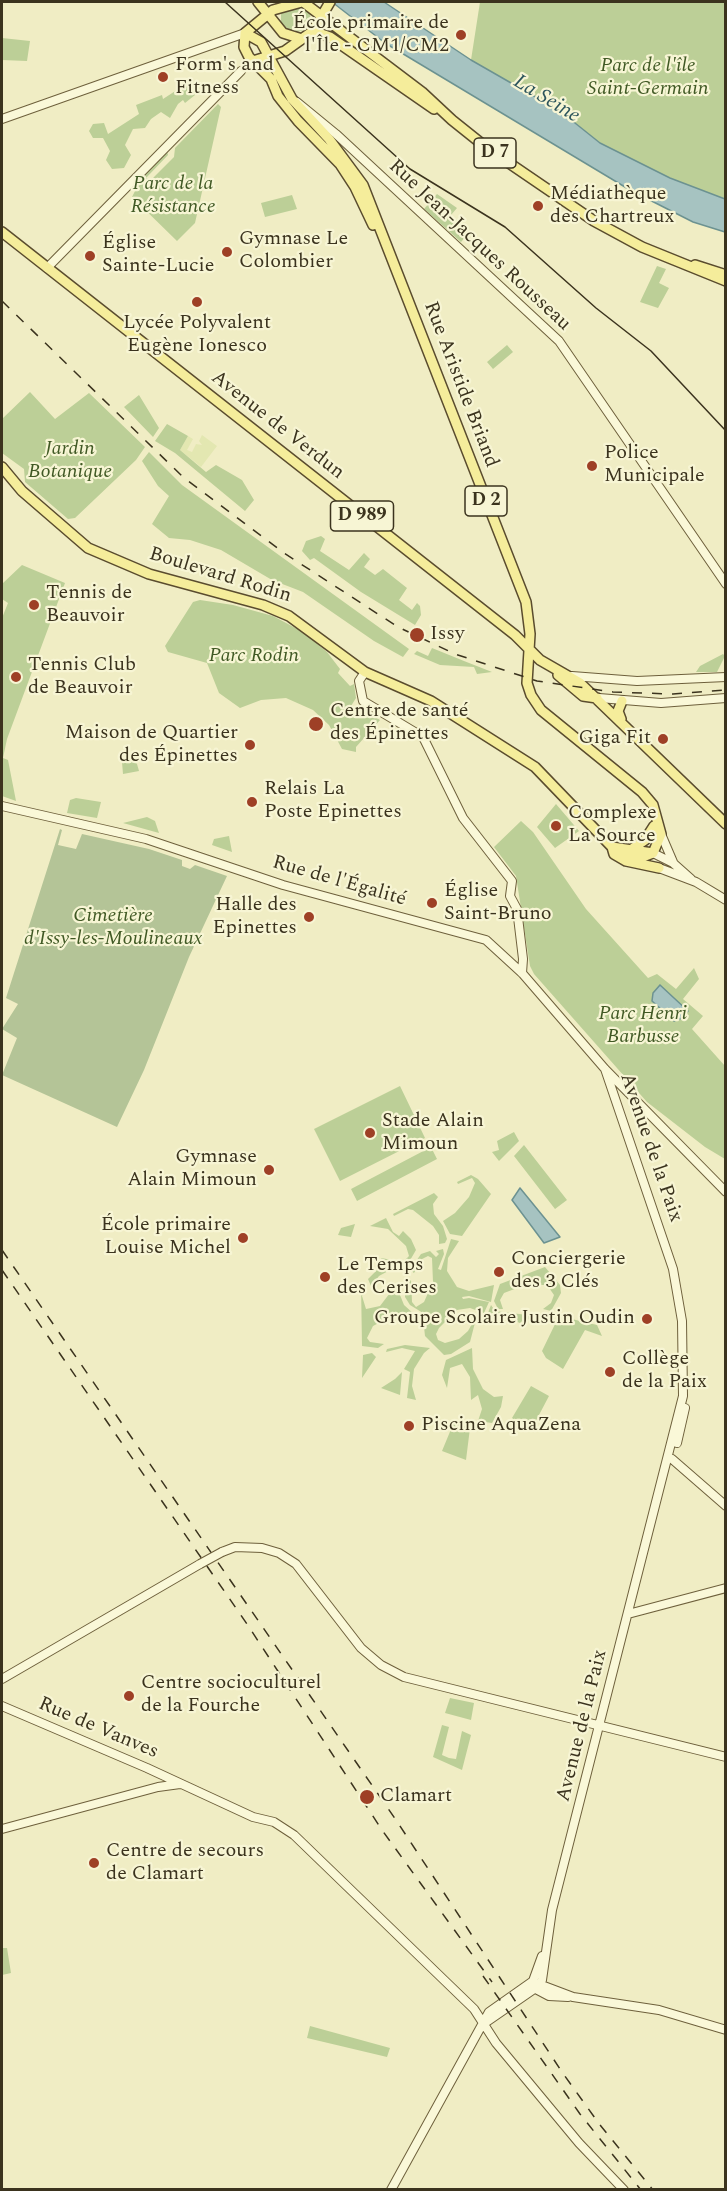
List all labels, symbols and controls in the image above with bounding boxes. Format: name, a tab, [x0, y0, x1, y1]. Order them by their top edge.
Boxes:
place label: École primaire de l'Île - CM1/CM2	[293, 12, 449, 59]
marker: École primaire de l'Île - CM1/CM2	[454, 28, 468, 42]
place label: Form's and Fitness	[175, 54, 274, 101]
park label: Parc de l'île Saint-Germain	[587, 55, 709, 102]
marker: Form's and Fitness	[156, 70, 170, 84]
water label: La Seine	[508, 70, 584, 130]
road number: D 7	[474, 138, 516, 168]
street label: Rue Jean-Jacques Rousseau	[383, 155, 575, 337]
park label: Parc de la Résistance	[130, 173, 216, 220]
place label: Médiathèque des Chartreux	[550, 183, 674, 230]
marker: Médiathèque des Chartreux	[531, 199, 545, 213]
place label: Gymnase Le Colombier	[239, 228, 348, 275]
place label: Église Sainte-Lucie	[102, 232, 215, 279]
marker: Gymnase Le Colombier	[220, 245, 234, 259]
marker: Église Sainte-Lucie	[83, 249, 97, 263]
marker: Lycée Polyvalent Eugène Ionesco	[190, 295, 204, 309]
street label: Rue Aristide Briand	[417, 299, 503, 471]
place label: Lycée Polyvalent Eugène Ionesco	[123, 312, 271, 359]
street label: Avenue de Verdun	[206, 367, 348, 485]
park label: Jardin Botanique	[28, 438, 112, 485]
place label: Police Municipale	[604, 442, 705, 489]
marker: Police Municipale	[585, 459, 599, 473]
road number: D 2	[465, 486, 507, 516]
road number: D 989	[330, 501, 394, 531]
street label: Boulevard Rodin	[146, 543, 294, 609]
place label: Tennis de Beauvoir	[46, 582, 132, 629]
marker: Tennis de Beauvoir	[27, 598, 41, 612]
place label: Issy	[430, 623, 464, 647]
marker: Issy	[408, 626, 426, 644]
park label: Parc Rodin	[209, 645, 299, 669]
place label: Tennis Club de Beauvoir	[28, 654, 136, 701]
marker: Tennis Club de Beauvoir	[9, 670, 23, 684]
place label: Centre de santé des Épinettes	[330, 700, 468, 747]
marker: Centre de santé des Épinettes	[307, 715, 325, 733]
place label: Maison de Quartier des Épinettes	[65, 722, 238, 769]
place label: Giga Fit	[578, 727, 651, 751]
marker: Giga Fit	[656, 732, 670, 746]
marker: Maison de Quartier des Épinettes	[243, 738, 257, 752]
place label: Relais La Poste Epinettes	[264, 778, 402, 825]
marker: Relais La Poste Epinettes	[245, 795, 259, 809]
place label: Complexe La Source	[568, 802, 657, 849]
marker: Complexe La Source	[549, 819, 563, 833]
street label: Rue de l'Égalité	[269, 851, 409, 913]
place label: Église Saint-Bruno	[444, 880, 552, 927]
place label: Halle des Epinettes	[213, 894, 297, 941]
marker: Église Saint-Bruno	[425, 896, 439, 910]
park label: Cimetière d'Issy-les-Moulineaux	[24, 905, 202, 952]
marker: Halle des Epinettes	[302, 910, 316, 924]
park label: Parc Henri Barbusse	[599, 1003, 687, 1050]
street label: Avenue de la Paix	[613, 1070, 687, 1226]
place label: Stade Alain Mimoun	[382, 1110, 484, 1157]
marker: Stade Alain Mimoun	[363, 1126, 377, 1140]
place label: Gymnase Alain Mimoun	[127, 1146, 257, 1193]
marker: Gymnase Alain Mimoun	[262, 1163, 276, 1177]
place label: École primaire Louise Michel	[101, 1214, 231, 1261]
marker: École primaire Louise Michel	[236, 1231, 250, 1245]
place label: Conciergerie des 3 Clés	[511, 1248, 626, 1295]
place label: Le Temps des Cerises	[337, 1254, 437, 1301]
marker: Conciergerie des 3 Clés	[492, 1265, 506, 1279]
marker: Le Temps des Cerises	[318, 1270, 332, 1284]
place label: Groupe Scolaire Justin Oudin	[374, 1307, 635, 1331]
marker: Groupe Scolaire Justin Oudin	[640, 1312, 654, 1326]
place label: Collège de la Paix	[622, 1348, 707, 1395]
marker: Collège de la Paix	[603, 1365, 617, 1379]
place label: Piscine AquaZena	[421, 1414, 581, 1438]
marker: Piscine AquaZena	[402, 1419, 416, 1433]
street label: Avenue de la Paix	[553, 1647, 613, 1805]
place label: Centre socioculturel de la Fourche	[141, 1672, 321, 1719]
marker: Centre socioculturel de la Fourche	[122, 1689, 136, 1703]
street label: Rue de Vanves	[34, 1693, 162, 1765]
place label: Clamart	[380, 1785, 452, 1809]
marker: Clamart	[358, 1788, 376, 1806]
place label: Centre de secours de Clamart	[106, 1840, 264, 1887]
marker: Centre de secours de Clamart	[87, 1856, 101, 1870]

